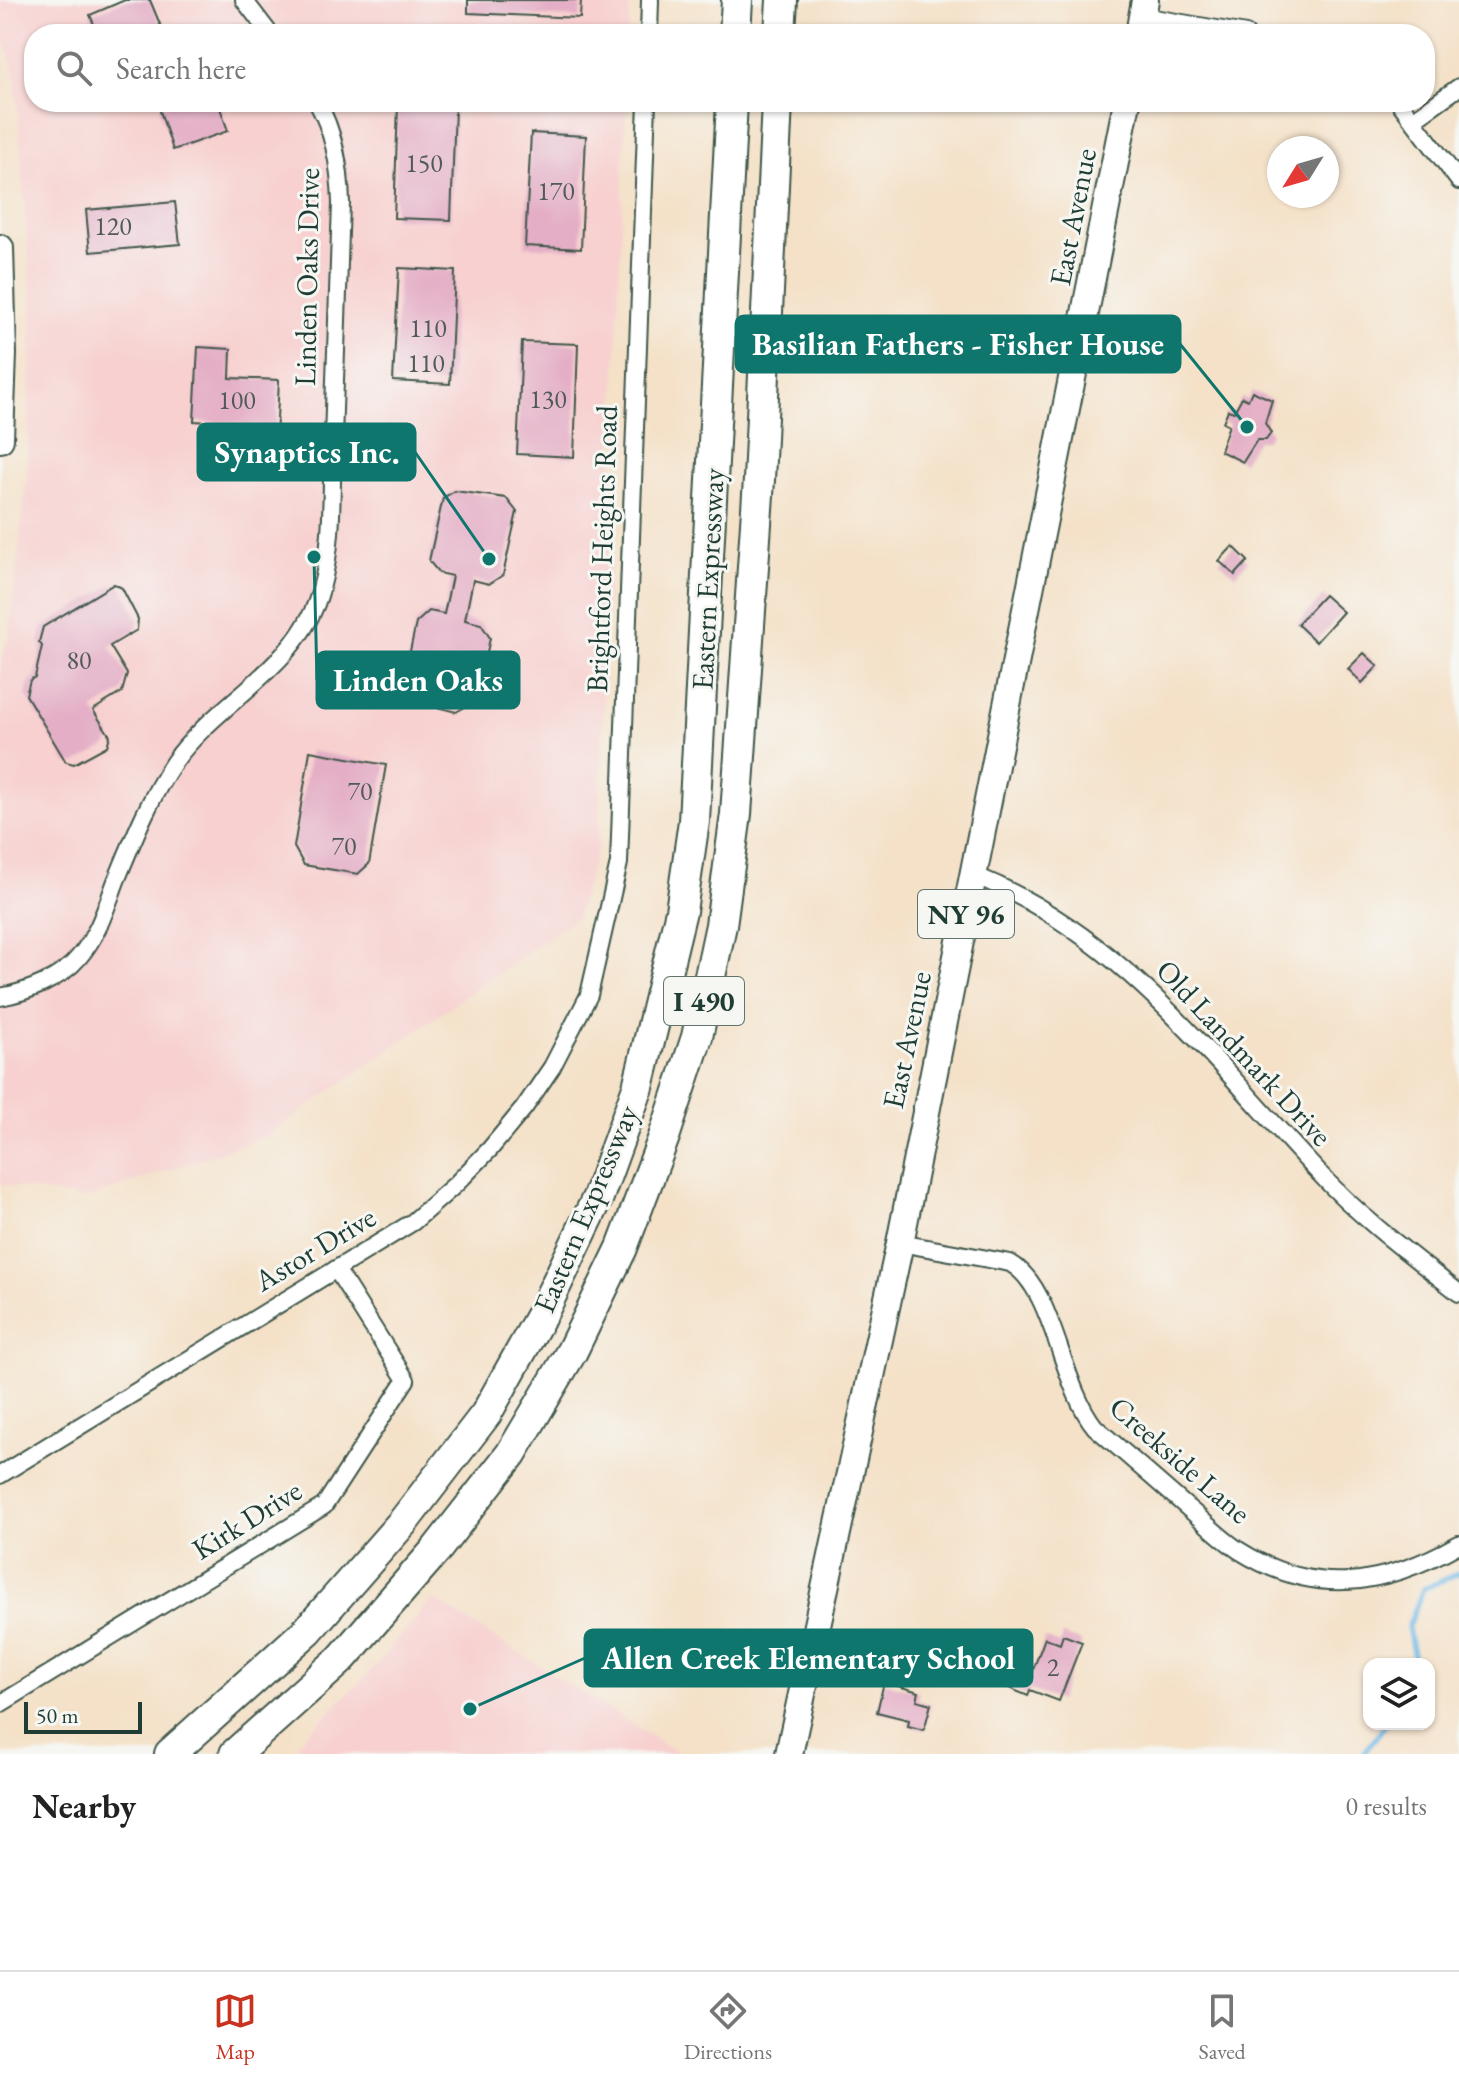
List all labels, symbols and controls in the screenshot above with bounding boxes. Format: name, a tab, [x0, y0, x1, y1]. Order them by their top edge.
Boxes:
search box	[24, 24, 1435, 112]
icon: search	[52, 46, 96, 90]
text: Search here	[116, 49, 246, 88]
north arrow	[1267, 136, 1339, 208]
street label: East Avenue	[1040, 145, 1105, 289]
house number: 150	[405, 146, 443, 180]
street label: Linden Oaks Drive	[285, 168, 328, 386]
house number: 170	[537, 174, 575, 208]
house number: 120	[94, 209, 132, 243]
house number: 110	[409, 311, 447, 345]
callout: Basilian Fathers - Fisher House	[736, 316, 1180, 372]
text: Basilian Fathers - Fisher House	[752, 323, 1164, 365]
house number: 110	[407, 346, 445, 380]
house number: 130	[529, 382, 567, 416]
house number: 100	[218, 383, 256, 417]
street label: Brightford Heights Road	[577, 404, 626, 693]
callout: Synaptics Inc.	[198, 424, 415, 480]
text: Synaptics Inc.	[214, 431, 400, 473]
street label: Eastern Expressway	[682, 466, 733, 691]
house number: 80	[67, 643, 91, 677]
callout: Linden Oaks	[317, 652, 519, 708]
text: Linden Oaks	[333, 659, 503, 701]
house number: 70	[348, 774, 372, 808]
house number: 70	[332, 829, 356, 863]
road number: NY 96	[918, 890, 1014, 938]
street label: Old Landmark Drive	[1148, 951, 1341, 1154]
street label: East Avenue	[873, 968, 940, 1112]
road number: I 490	[664, 977, 744, 1025]
street label: Eastern Expressway	[524, 1098, 647, 1319]
street label: Astor Drive	[246, 1197, 383, 1301]
street label: Creekside Lane	[1101, 1387, 1259, 1532]
street label: Kirk Drive	[185, 1471, 309, 1568]
callout: Allen Creek Elementary School	[585, 1630, 1032, 1686]
text: Allen Creek Elementary School	[600, 1637, 1015, 1679]
house number: 2	[1047, 1650, 1060, 1684]
map controls	[1363, 1658, 1435, 1730]
button: layers	[1363, 1658, 1435, 1730]
scale bar	[24, 1698, 142, 1734]
text: 50 m	[36, 1701, 79, 1730]
text: Nearby	[32, 1784, 136, 1828]
text: 0 results	[1346, 1789, 1427, 1823]
tab: Map	[213, 1989, 257, 2066]
tab: Directions	[684, 1989, 772, 2066]
tab: Saved	[1199, 1989, 1246, 2066]

